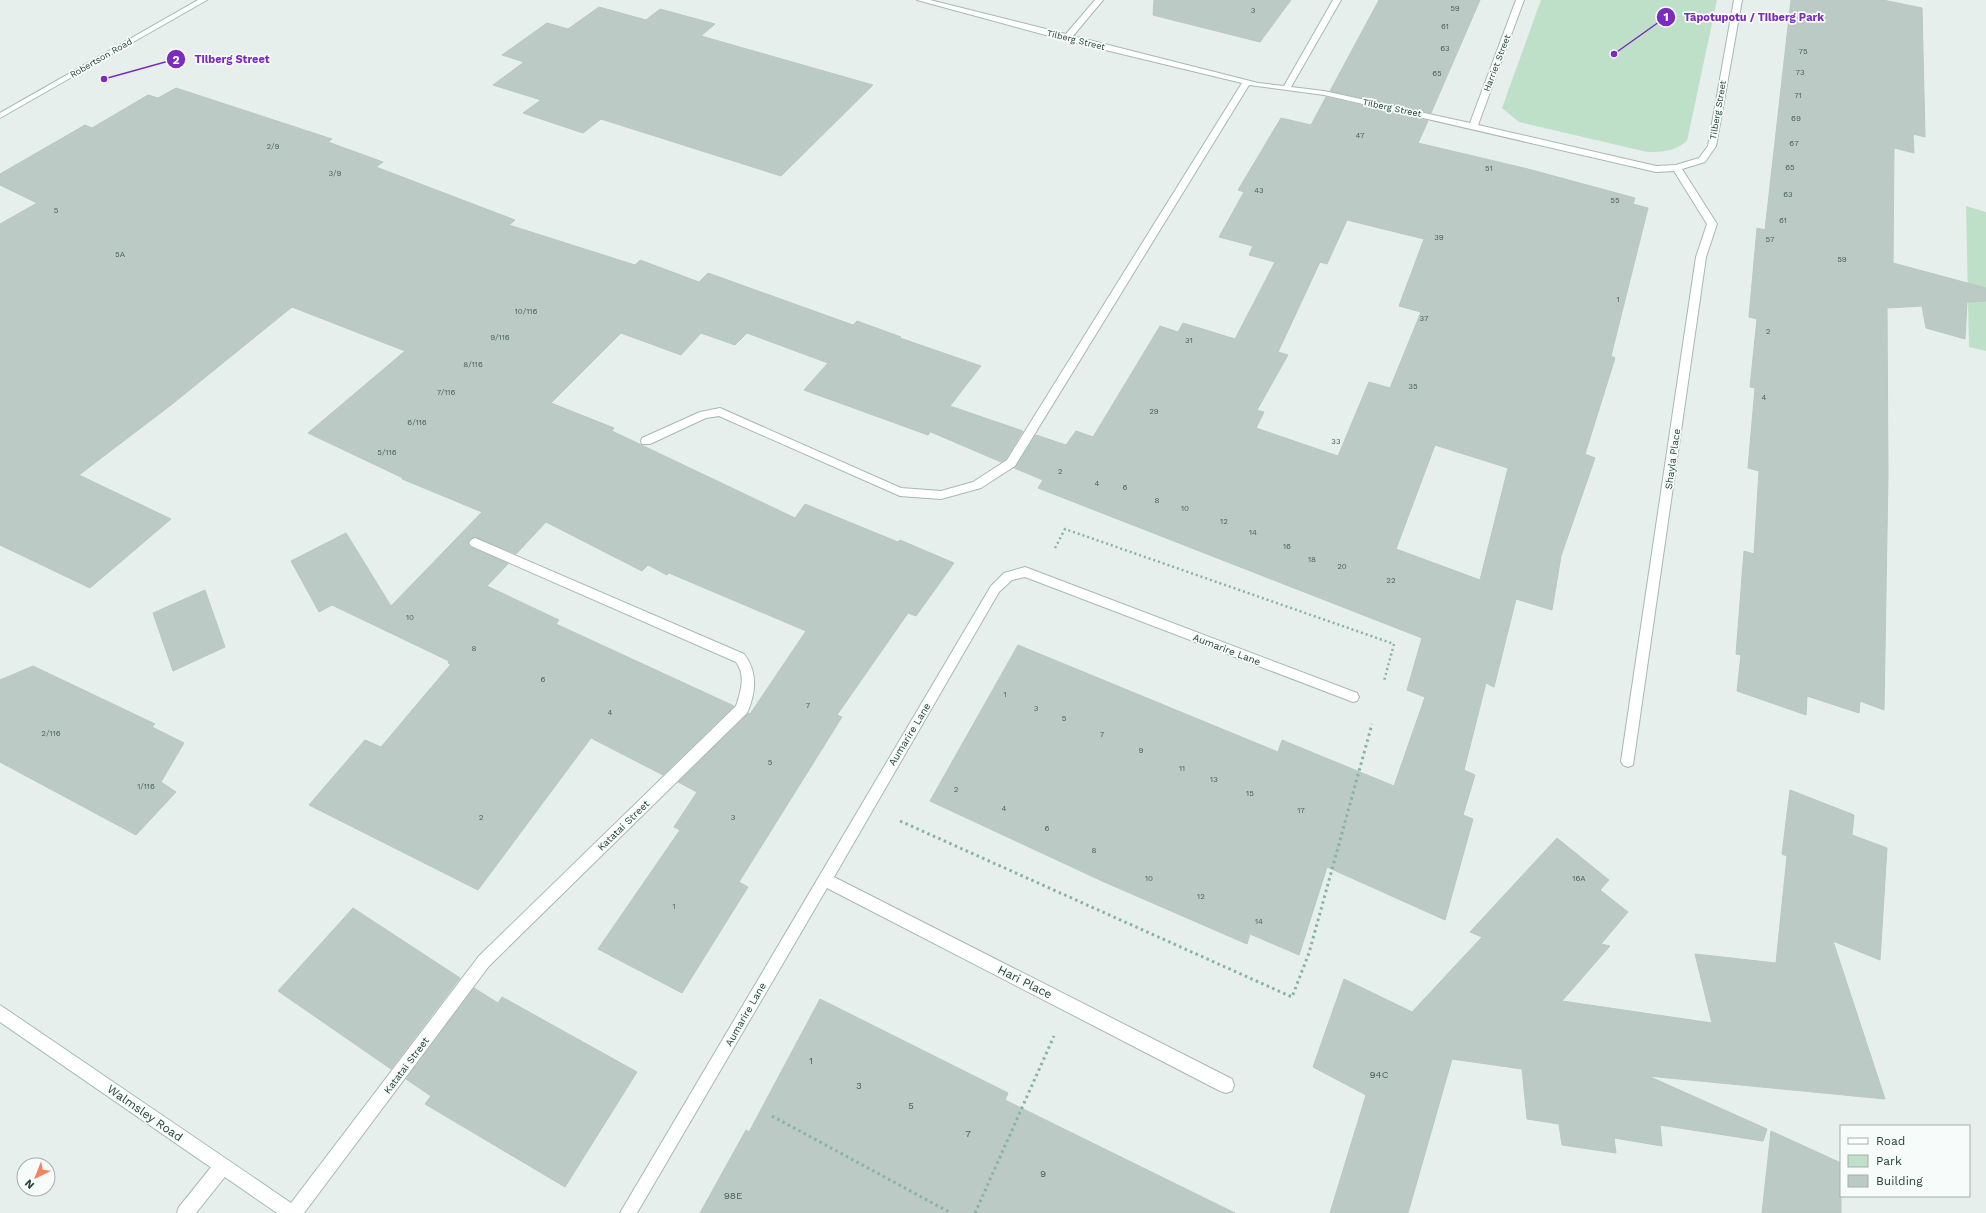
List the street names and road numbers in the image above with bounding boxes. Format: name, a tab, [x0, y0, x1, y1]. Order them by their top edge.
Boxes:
street label: Tilberg Street	[1046, 28, 1106, 52]
street label: Harriet Street	[1482, 33, 1513, 93]
street label: Robertson Road	[68, 36, 134, 80]
street label: Tilberg Street	[1708, 80, 1728, 140]
street label: Tilberg Street	[1362, 97, 1422, 119]
street label: Shayla Place	[1663, 428, 1682, 490]
street label: Aumarire Lane	[1192, 632, 1262, 667]
street label: Aumarire Lane	[886, 701, 933, 768]
street label: Katatai Street	[595, 797, 652, 853]
street label: Hari Place	[995, 962, 1055, 1002]
street label: Aumarire Lane	[723, 980, 768, 1048]
street label: Katatai Street	[382, 1034, 432, 1096]
street label: Walmsley Road	[105, 1082, 185, 1144]

